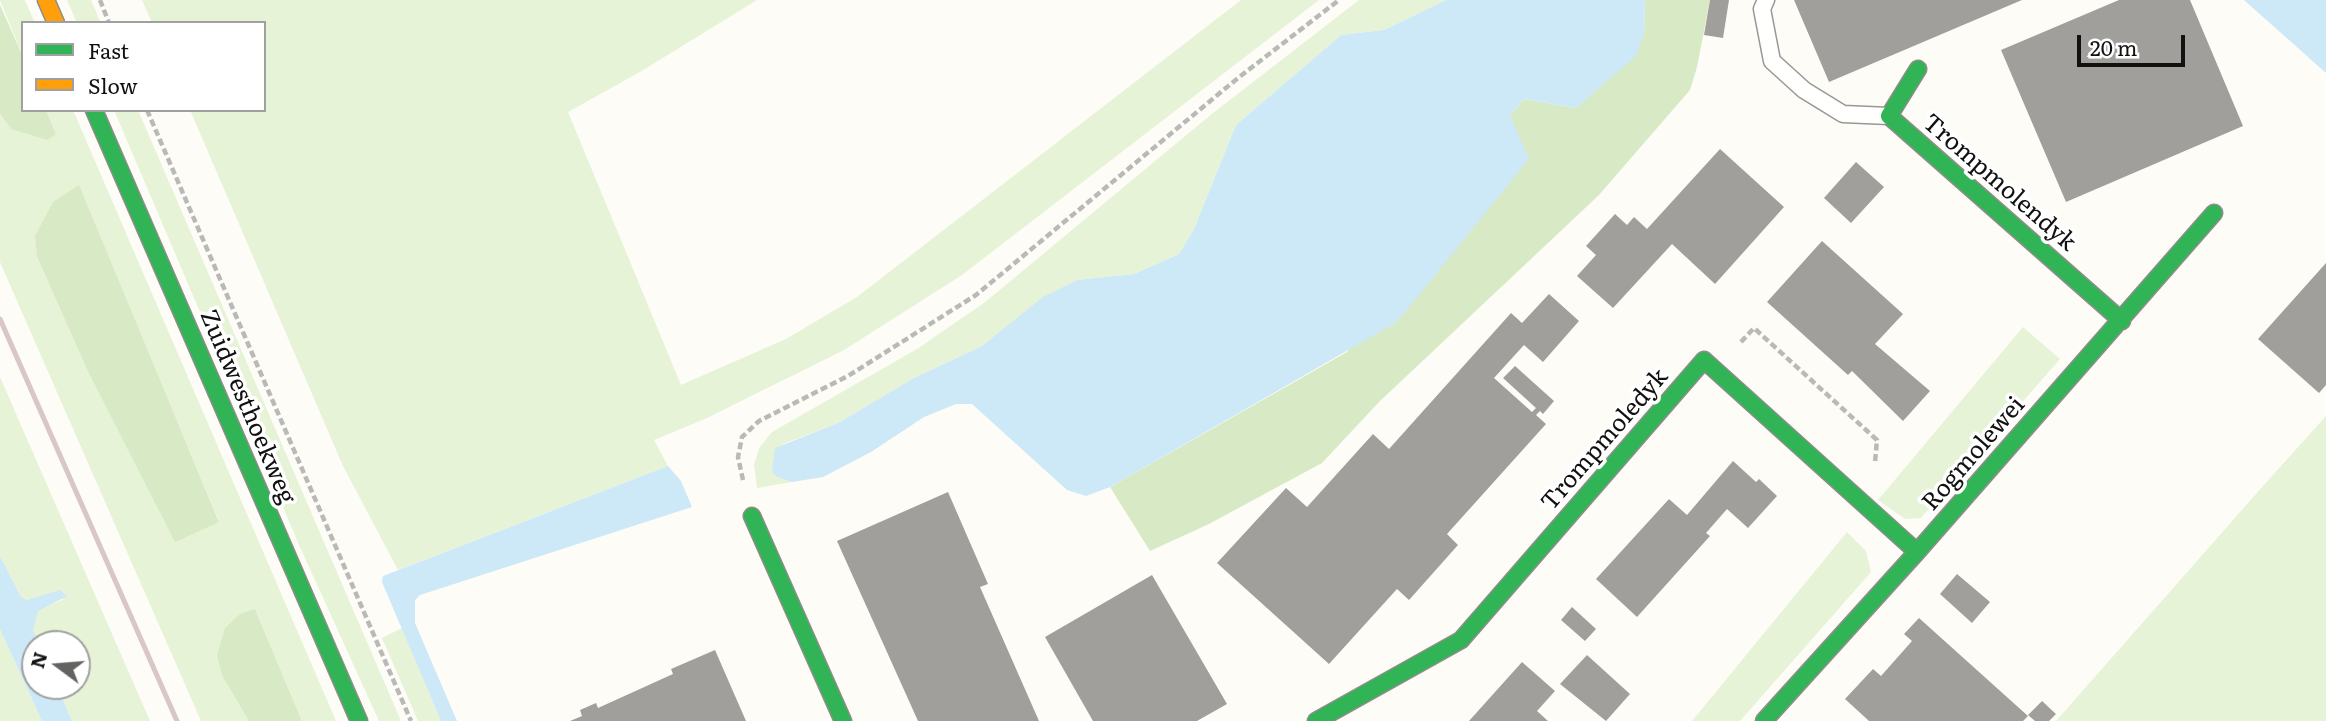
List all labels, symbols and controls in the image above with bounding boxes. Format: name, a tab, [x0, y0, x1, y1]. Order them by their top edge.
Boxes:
legend	[21, 21, 266, 112]
scale bar	[2081, 21, 2190, 65]
text: 20 m	[2090, 31, 2137, 62]
text: Fast	[88, 34, 129, 65]
text: Slow	[88, 69, 138, 100]
street label: Trompmolendyk	[1916, 109, 2082, 257]
street label: Zuidwesthoekweg	[193, 306, 301, 508]
street label: Trompmoledyk	[1536, 363, 1674, 517]
street label: Rogmolewei	[1917, 391, 2031, 517]
north arrow	[21, 630, 91, 700]
text: N	[22, 648, 53, 671]

